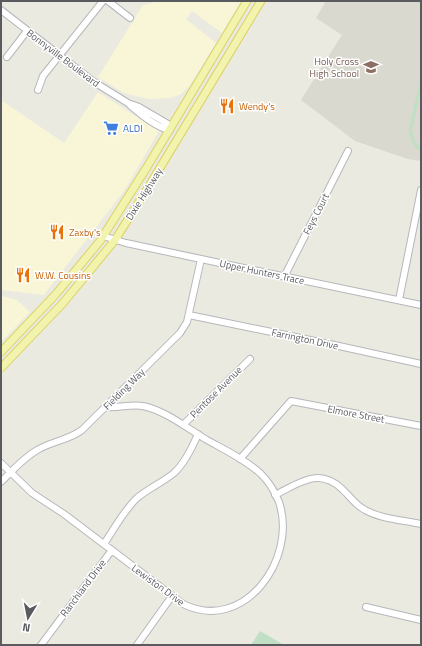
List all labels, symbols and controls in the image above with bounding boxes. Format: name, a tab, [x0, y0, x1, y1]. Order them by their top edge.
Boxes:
street label: Bonnyville Boulevard	[23, 25, 103, 91]
place label: Holy Cross High School	[309, 54, 359, 81]
school or university icon: Holy Cross High School	[362, 58, 380, 76]
restaurant icon: Wendy's	[218, 97, 236, 115]
place label: Wendy's	[239, 99, 275, 114]
supermarket icon: ALDI	[102, 119, 120, 137]
place label: ALDI	[123, 121, 143, 136]
street label: Dixie Highway	[122, 165, 166, 223]
street label: Feys Court	[299, 190, 333, 237]
restaurant icon: Zaxby's	[48, 223, 66, 241]
place label: Zaxby's	[69, 225, 101, 240]
street label: Upper Hunters Trace	[218, 256, 306, 288]
restaurant icon: W.W. Cousins	[14, 266, 32, 284]
place label: W.W. Cousins	[35, 268, 91, 283]
street label: Farrington Drive	[270, 325, 340, 353]
street label: Pentose Avenue	[187, 363, 245, 421]
street label: Fielding Way	[100, 365, 148, 413]
street label: Elmore Street	[326, 401, 386, 427]
street label: Ranchland Drive	[56, 556, 110, 620]
street label: Lewiston Drive	[128, 561, 188, 609]
north arrow	[8, 598, 48, 638]
text: N	[21, 619, 31, 636]

